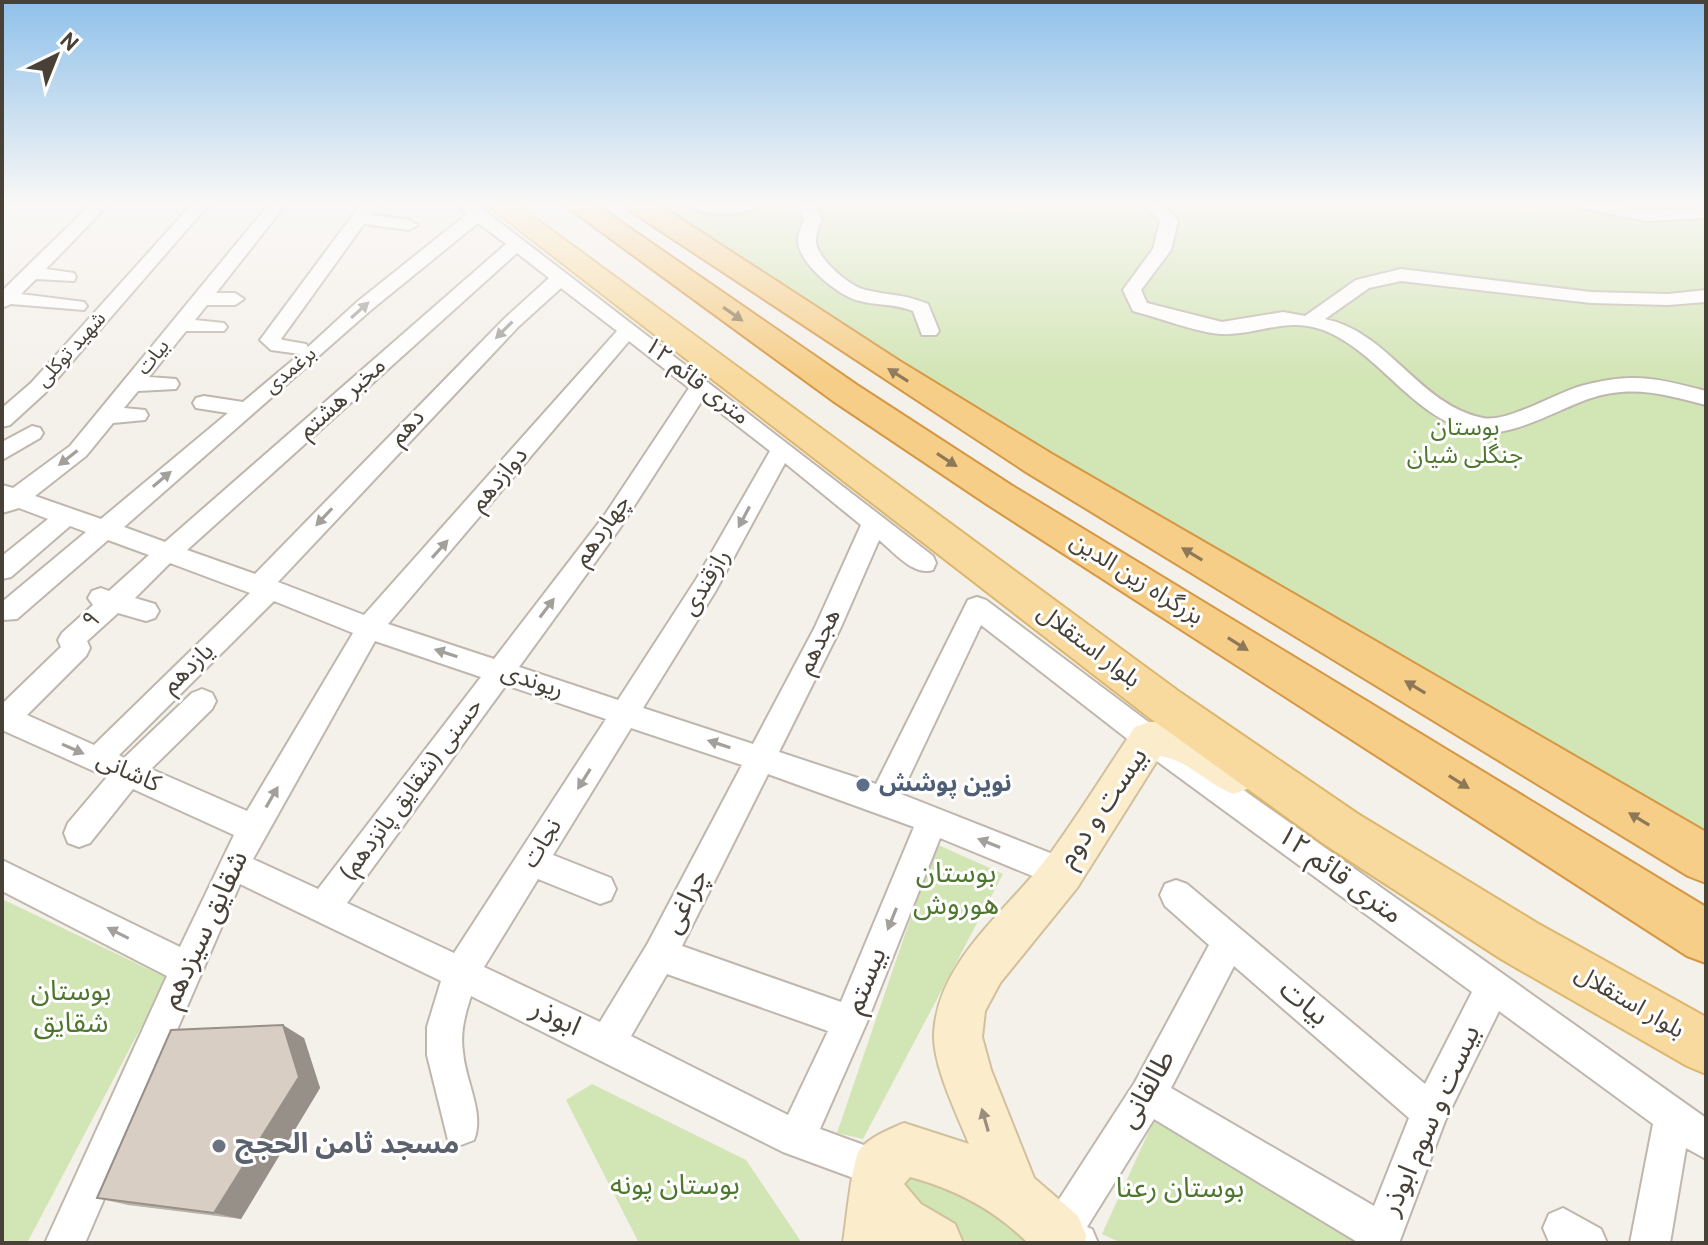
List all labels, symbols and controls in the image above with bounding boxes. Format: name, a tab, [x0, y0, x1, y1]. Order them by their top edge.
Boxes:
north arrow	[16, 16, 96, 96]
text: N	[53, 28, 83, 58]
one-way arrow	[350, 301, 370, 319]
one-way arrow	[722, 306, 743, 321]
street label: شهید توکلی	[31, 307, 113, 393]
one-way arrow	[495, 320, 514, 338]
street label: ۱۲ متری قائم	[637, 331, 755, 433]
street label: بیات	[132, 335, 176, 381]
street label: برغمدی	[260, 342, 322, 400]
street label: مخبر هشتم	[293, 352, 393, 446]
one-way arrow	[887, 368, 909, 382]
street label: دهم	[384, 404, 432, 452]
park label: بوستان جنگلی شیان	[1407, 414, 1523, 472]
street label: دوازدهم	[465, 442, 535, 518]
one-way arrow	[58, 450, 78, 466]
one-way arrow	[937, 452, 958, 467]
one-way arrow	[152, 471, 172, 488]
street label: چهاردهم	[568, 490, 638, 572]
one-way arrow	[738, 505, 751, 528]
one-way arrow	[316, 507, 334, 526]
street label: بزرگراه زین الدین	[1064, 527, 1208, 633]
one-way arrow	[431, 540, 448, 560]
street label: رازقندی	[676, 544, 738, 622]
one-way arrow	[1181, 547, 1203, 561]
one-way arrow	[538, 598, 554, 619]
street label: بلوار استقلال	[1030, 598, 1146, 696]
street label: هجدهم	[791, 604, 849, 680]
street label: ۹	[77, 605, 107, 637]
one-way arrow	[1227, 636, 1249, 650]
street label: یازدهم	[157, 637, 221, 701]
one-way arrow	[434, 647, 458, 659]
street label: ریوندی	[497, 657, 567, 707]
one-way arrow	[1404, 680, 1426, 694]
street label: حسنی (شقایق پانزدهم)	[334, 693, 490, 887]
one-way arrow	[707, 738, 731, 750]
street label: بیست و دوم	[1051, 741, 1157, 875]
one-way arrow	[62, 742, 85, 755]
street label: کاشانی	[91, 746, 166, 801]
one-way arrow	[576, 769, 591, 790]
place label: نوین پوشش	[879, 770, 1012, 800]
one-way arrow	[1448, 774, 1469, 789]
marker: نوین پوشش	[854, 776, 872, 794]
one-way arrow	[265, 786, 279, 808]
one-way arrow	[1628, 812, 1650, 826]
street label: نجات	[516, 814, 570, 874]
street label: ۱۲ متری قائم	[1269, 818, 1409, 934]
one-way arrow	[977, 837, 1001, 850]
street label: شقایق سیزدهم	[154, 846, 259, 1015]
park label: بوستان هوروش	[913, 857, 999, 925]
street label: چراغی	[655, 863, 719, 941]
one-way arrow	[885, 907, 898, 931]
one-way arrow	[106, 927, 129, 940]
street label: بیستم	[838, 943, 897, 1020]
street label: بلوار استقلال	[1569, 960, 1689, 1046]
street label: بیات	[1271, 973, 1335, 1035]
park label: بوستان شقایق	[31, 975, 111, 1043]
street label: ابوذر	[523, 991, 586, 1046]
street label: بیست و سوم ابوذر	[1374, 1020, 1490, 1223]
street label: طالقانی	[1111, 1044, 1185, 1136]
one-way arrow	[978, 1108, 991, 1132]
place label: مسجد ثامن الحجج	[235, 1128, 459, 1164]
marker: مسجد ثامن الحجج	[210, 1137, 228, 1155]
park label: بوستان پونه	[610, 1169, 740, 1205]
park label: بوستان رعنا	[1116, 1172, 1244, 1208]

